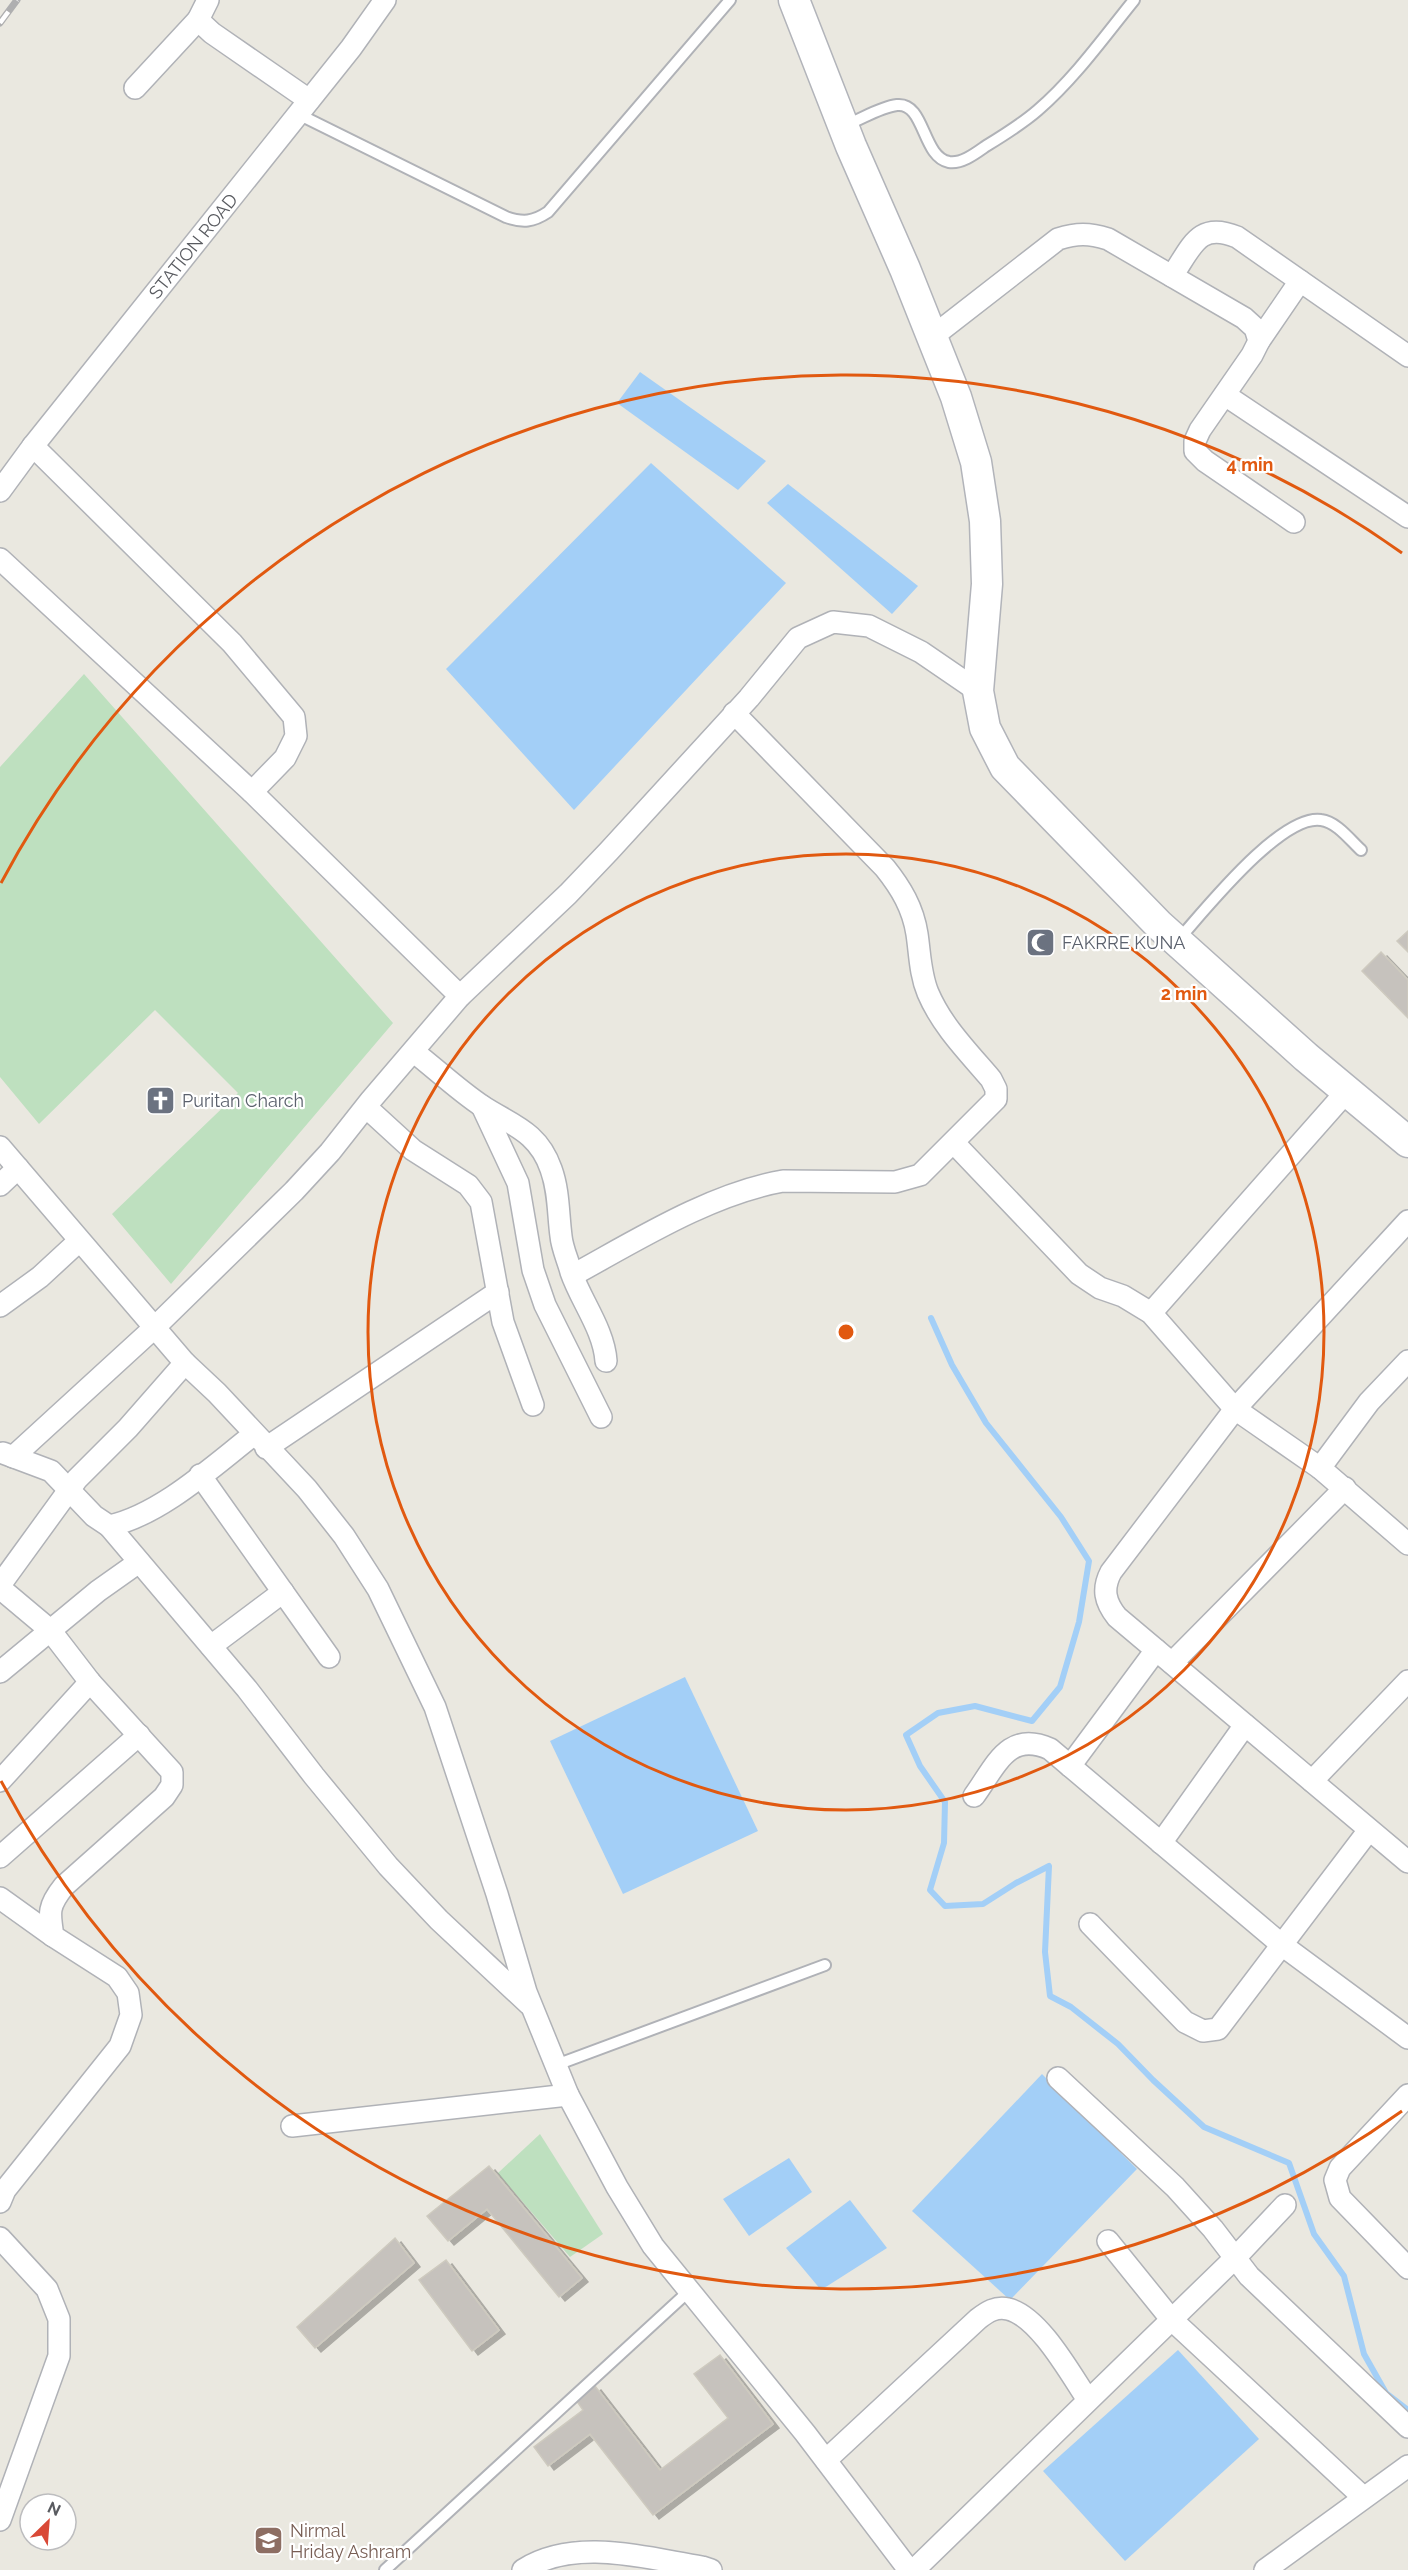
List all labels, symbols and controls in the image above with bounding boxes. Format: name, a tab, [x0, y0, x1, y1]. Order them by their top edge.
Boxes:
street label: STATION ROAD	[144, 189, 242, 303]
text: 4 min	[1227, 454, 1273, 475]
mosque icon: FAKRRE KUNA	[1025, 926, 1057, 958]
place label: FAKRRE KUNA	[1062, 932, 1186, 953]
text: 2 min	[1161, 983, 1207, 1004]
church icon: Puritan Charch	[145, 1084, 177, 1116]
place label: Puritan Charch	[182, 1090, 304, 1111]
centre of rings	[836, 1322, 856, 1342]
north arrow	[18, 2492, 78, 2552]
text: N	[45, 2498, 64, 2520]
place label: Nirmal Hriday Ashram	[290, 2520, 411, 2562]
school or university icon: Nirmal Hriday Ashram	[253, 2524, 285, 2556]

